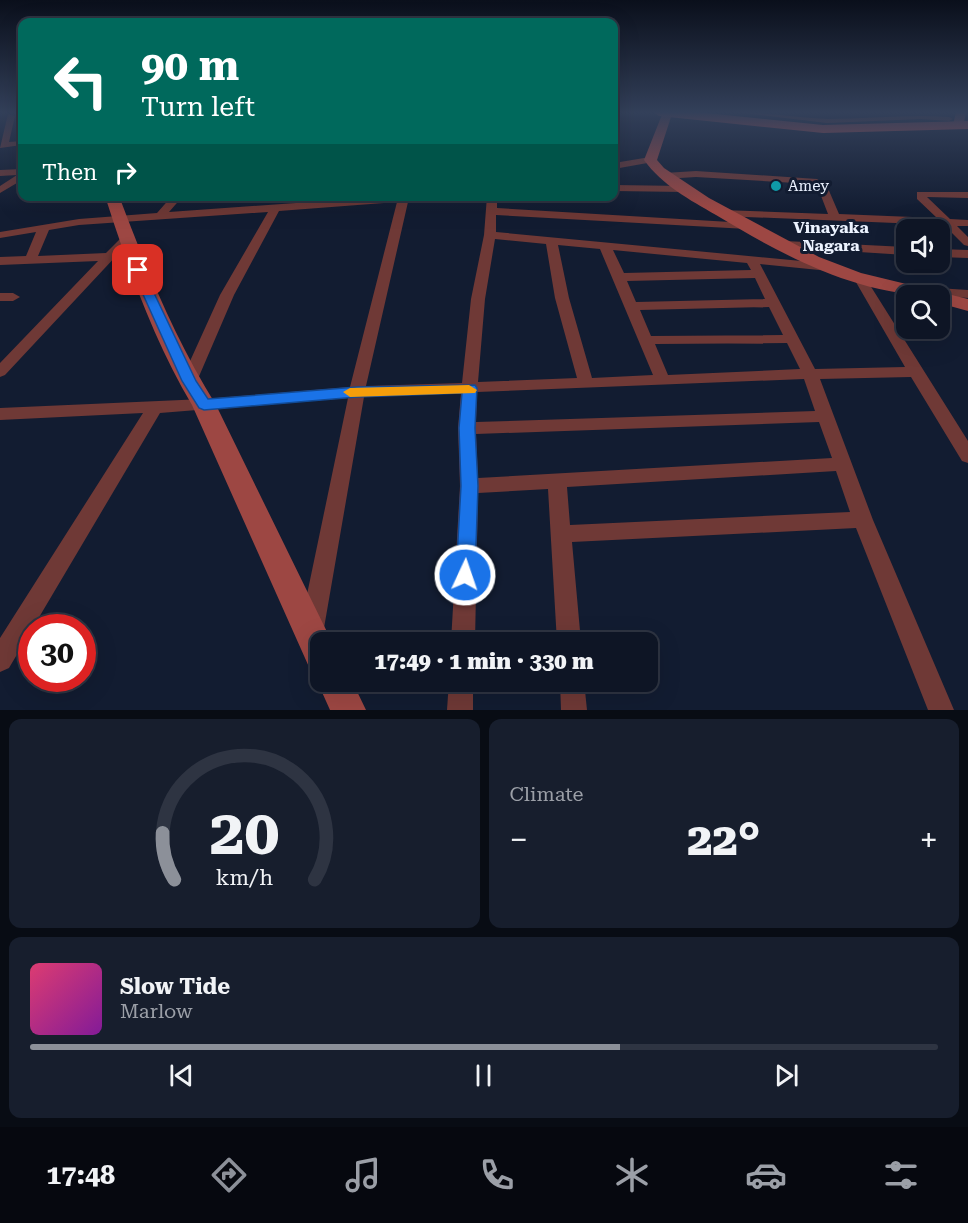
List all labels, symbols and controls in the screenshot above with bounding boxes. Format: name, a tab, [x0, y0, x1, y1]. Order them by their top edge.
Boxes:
text: 90 m	[141, 41, 239, 90]
icon: left	[42, 42, 120, 120]
text: Turn left	[141, 91, 255, 123]
icon: right	[109, 156, 142, 189]
text: Then	[42, 160, 97, 185]
place label: Amey	[788, 177, 829, 195]
marker: Amey	[769, 179, 783, 193]
district label: Vinayaka Nagara	[793, 218, 869, 255]
map controls	[896, 219, 950, 339]
button: sound	[896, 219, 950, 273]
pin	[112, 244, 163, 295]
icon: arrive	[121, 253, 154, 286]
button: search	[896, 285, 950, 339]
position arrow	[433, 543, 497, 607]
speed limit sign: 30	[18, 614, 96, 692]
text: 17:49 · 1 min · 330 m	[374, 649, 594, 674]
text: Climate	[510, 782, 584, 806]
text: 20	[209, 796, 279, 869]
text: 22°	[687, 813, 760, 866]
text: −	[510, 820, 528, 859]
text: +	[920, 820, 938, 859]
text: km/h	[216, 866, 273, 891]
text: Slow Tide	[120, 974, 230, 999]
text: Marlow	[120, 999, 193, 1023]
icon: previous	[165, 1059, 198, 1092]
icon: pause	[467, 1059, 500, 1092]
icon: next	[770, 1059, 803, 1092]
icon: directions	[208, 1154, 250, 1196]
icon: music	[342, 1154, 384, 1196]
icon: phone	[476, 1154, 518, 1196]
icon: climate	[611, 1154, 653, 1196]
icon: car	[745, 1154, 787, 1196]
icon: filters	[880, 1154, 922, 1196]
text: 17:48	[46, 1159, 115, 1191]

